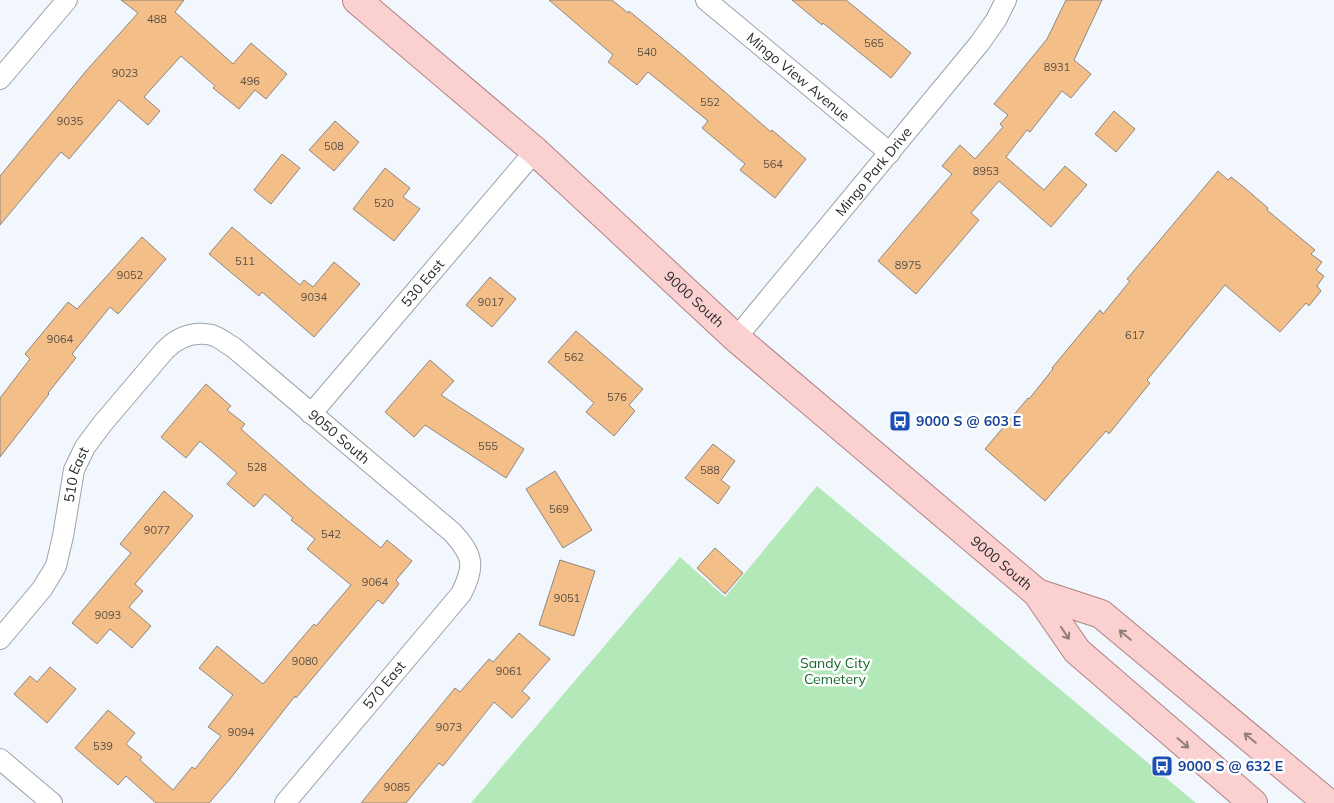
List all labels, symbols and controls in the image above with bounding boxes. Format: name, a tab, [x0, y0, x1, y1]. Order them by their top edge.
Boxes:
house number: 488	[147, 12, 167, 26]
street label: Mingo View Avenue	[743, 29, 854, 125]
house number: 565	[864, 36, 884, 50]
house number: 540	[637, 45, 657, 59]
house number: 8931	[1044, 60, 1070, 74]
house number: 9023	[112, 66, 138, 80]
house number: 496	[240, 74, 260, 88]
house number: 552	[700, 95, 720, 109]
house number: 9035	[57, 114, 84, 128]
street label: Mingo Park Drive	[831, 123, 916, 220]
house number: 508	[324, 139, 344, 153]
house number: 564	[763, 157, 783, 171]
house number: 8953	[973, 164, 999, 178]
house number: 520	[374, 196, 394, 210]
house number: 511	[235, 254, 255, 268]
street label: 530 East	[397, 255, 448, 311]
house number: 8975	[895, 258, 922, 272]
street label: 9000 South	[661, 267, 728, 331]
house number: 9052	[117, 268, 144, 282]
house number: 9034	[301, 290, 328, 304]
house number: 9017	[478, 295, 504, 309]
house number: 617	[1125, 328, 1145, 342]
house number: 9064	[47, 332, 74, 346]
house number: 562	[564, 350, 584, 364]
house number: 576	[607, 390, 627, 404]
street label: 9050 South	[305, 406, 374, 468]
bus stop icon: 9000 S @ 603 E	[888, 409, 912, 433]
place label: 9000 S @ 603 E	[916, 412, 1021, 430]
house number: 555	[478, 439, 498, 453]
street label: 510 East	[60, 444, 93, 504]
house number: 528	[247, 460, 267, 474]
house number: 588	[700, 463, 720, 477]
house number: 569	[549, 502, 569, 516]
house number: 9077	[144, 523, 170, 537]
house number: 542	[321, 527, 341, 541]
street label: 9000 South	[967, 532, 1036, 594]
house number: 9064	[362, 575, 389, 589]
house number: 9051	[554, 591, 580, 605]
house number: 9093	[95, 608, 121, 622]
one-way arrow	[1060, 626, 1070, 640]
one-way arrow	[1119, 629, 1132, 640]
house number: 9080	[292, 654, 319, 668]
park label: Sandy City Cemetery	[800, 654, 871, 688]
street label: 570 East	[359, 657, 409, 713]
house number: 9061	[496, 664, 522, 678]
house number: 9073	[436, 720, 462, 734]
house number: 9094	[228, 725, 255, 739]
one-way arrow	[1244, 733, 1257, 744]
one-way arrow	[1177, 737, 1190, 749]
house number: 539	[93, 739, 113, 753]
bus stop icon: 9000 S @ 632 E	[1150, 754, 1174, 778]
place label: 9000 S @ 632 E	[1178, 757, 1283, 775]
house number: 9085	[384, 780, 411, 794]

